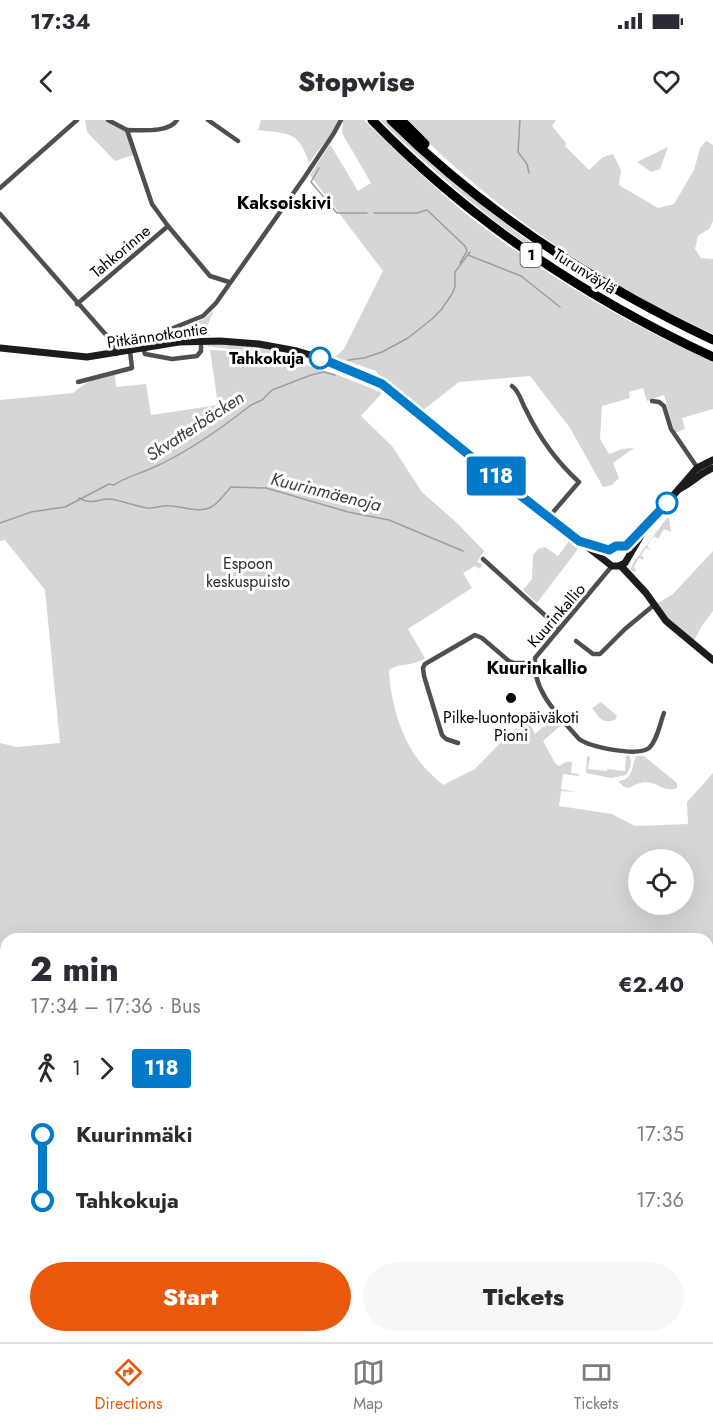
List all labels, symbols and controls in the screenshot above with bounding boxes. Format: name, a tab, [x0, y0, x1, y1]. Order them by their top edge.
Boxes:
text: 17:34	[30, 5, 91, 37]
text: Stopwise	[298, 62, 415, 101]
icon: back	[30, 65, 63, 98]
icon: heart	[650, 65, 683, 98]
district label: Kaksoiskivi	[237, 190, 331, 216]
street label: Tahkorinne	[85, 219, 155, 283]
road number: 1	[520, 243, 542, 267]
street label: Turunväylä	[549, 243, 620, 300]
street label: Pitkännotkontie	[105, 317, 209, 354]
place label: Tahkokuja	[229, 347, 304, 370]
marker: Tahkokuja	[309, 347, 331, 369]
water label: Skvatterbäcken	[141, 384, 249, 468]
line badge: 118	[462, 456, 530, 496]
text: 118	[479, 461, 513, 491]
water label: Kuurinmäenoja	[268, 466, 384, 518]
unlabelled marker	[656, 492, 678, 514]
park label: Espoon keskuspuisto	[206, 552, 290, 593]
street label: Kuurinkallio	[522, 578, 591, 652]
district label: Kuurinkallio	[487, 655, 588, 681]
marker: Pilke-luontopäiväkoti Pioni	[504, 691, 518, 705]
place label: Pilke-luontopäiväkoti Pioni	[443, 706, 579, 747]
map controls	[628, 849, 694, 915]
button: locate	[628, 849, 694, 915]
text: 2 min	[30, 946, 119, 993]
text: €2.40	[618, 968, 684, 1000]
text: 17:34 – 17:36 · Bus	[30, 992, 201, 1021]
icon: walk	[30, 1052, 63, 1085]
icon: forward	[90, 1052, 123, 1085]
text: 118	[144, 1053, 179, 1083]
text: 1	[72, 1054, 81, 1083]
text: Kuurinmäki	[76, 1118, 193, 1150]
text: 17:35	[636, 1120, 684, 1149]
text: Tahkokuja	[76, 1184, 179, 1216]
text: 17:36	[636, 1186, 684, 1215]
button: Start	[30, 1262, 351, 1331]
button: Tickets	[363, 1262, 684, 1331]
tab: Directions	[95, 1356, 162, 1415]
tab: Map	[352, 1356, 385, 1415]
tab: Tickets	[574, 1356, 618, 1415]

